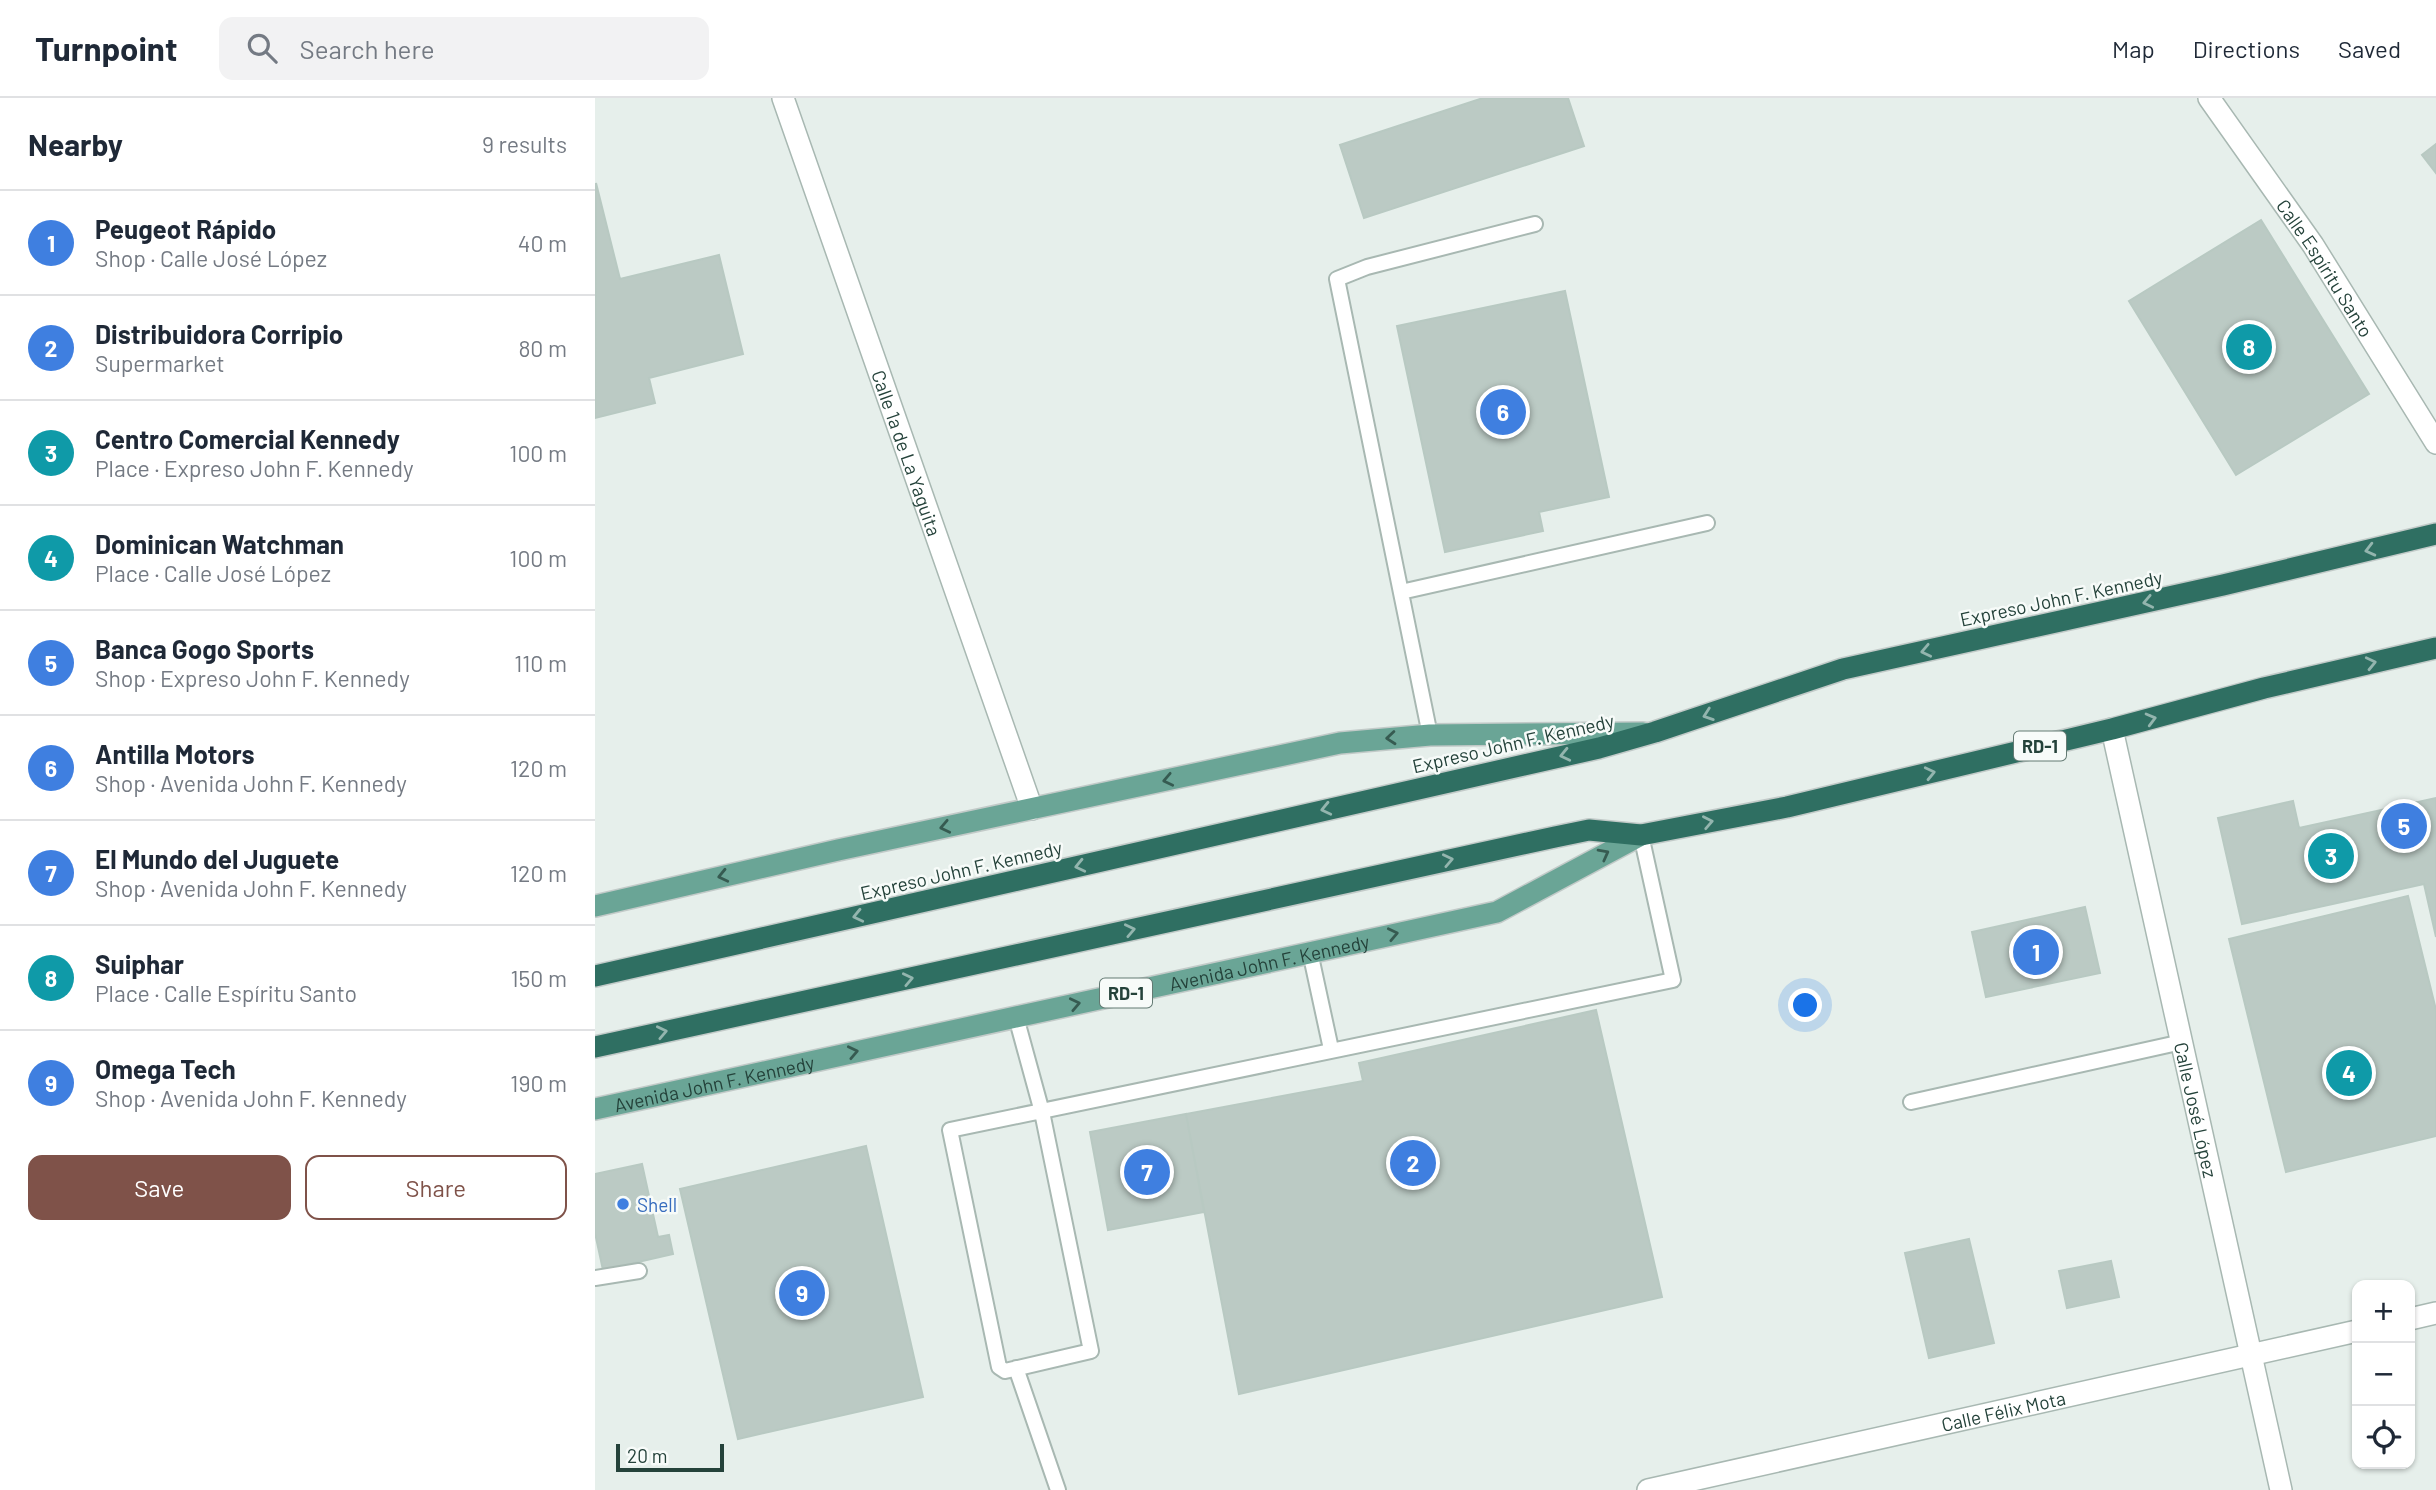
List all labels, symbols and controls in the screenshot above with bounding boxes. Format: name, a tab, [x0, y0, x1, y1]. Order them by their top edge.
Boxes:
search box	[219, 17, 709, 80]
text: Turnpoint	[35, 28, 177, 68]
icon: search	[243, 29, 281, 67]
text: Search here	[299, 33, 435, 64]
text: Map	[2112, 34, 2155, 63]
text: Directions	[2193, 34, 2300, 63]
text: Saved	[2338, 34, 2401, 63]
text: Nearby	[28, 126, 123, 162]
text: 9 results	[482, 130, 567, 158]
street label: Calle Espíritu Santo	[2272, 194, 2379, 341]
text: Peugeot Rápido	[95, 213, 276, 244]
text: 1	[47, 229, 55, 257]
text: 40 m	[518, 229, 567, 257]
text: Shop · Calle José López	[95, 244, 327, 272]
text: Distribuidora Corripio	[95, 318, 343, 349]
pin: 8	[2226, 321, 2272, 373]
text: 2	[45, 334, 57, 362]
text: 80 m	[518, 334, 567, 362]
text: Supermarket	[95, 349, 225, 377]
street label: Calle 1a de La Yaguita	[868, 367, 947, 539]
pin: 6	[1480, 386, 1526, 438]
text: Centro Comercial Kennedy	[95, 423, 400, 454]
text: 3	[45, 439, 57, 467]
text: 100 m	[509, 439, 567, 467]
text: Place · Expreso John F. Kennedy	[95, 454, 414, 482]
text: Dominican Watchman	[95, 528, 344, 559]
one-way arrow	[2364, 542, 2376, 556]
text: 4	[44, 544, 58, 572]
text: 100 m	[509, 544, 567, 572]
text: Place · Calle José López	[95, 559, 331, 587]
street label: Expreso John F. Kennedy	[1958, 565, 2165, 631]
one-way arrow	[2142, 593, 2154, 608]
text: Banca Gogo Sports	[95, 633, 314, 664]
one-way arrow	[1920, 642, 1932, 657]
text: 5	[45, 649, 57, 677]
text: 110 m	[514, 649, 567, 677]
one-way arrow	[2365, 657, 2377, 671]
text: Shop · Expreso John F. Kennedy	[95, 664, 410, 692]
one-way arrow	[1702, 707, 1715, 721]
street label: Expreso John F. Kennedy	[1410, 709, 1616, 777]
one-way arrow	[2145, 712, 2157, 727]
one-way arrow	[1385, 730, 1396, 745]
road number: RD-1	[2014, 732, 2066, 760]
text: Antilla Motors	[95, 738, 254, 769]
one-way arrow	[1559, 747, 1571, 762]
text: 6	[45, 754, 57, 782]
text: 120 m	[510, 754, 567, 782]
one-way arrow	[1924, 766, 1936, 781]
text: Shop · Avenida John F. Kennedy	[95, 769, 407, 797]
one-way arrow	[1162, 772, 1174, 787]
pin: 5	[2381, 800, 2427, 852]
one-way arrow	[1320, 801, 1332, 816]
one-way arrow	[1702, 815, 1714, 830]
one-way arrow	[939, 819, 951, 834]
pin: 3	[2308, 830, 2354, 882]
street label: Expreso John F. Kennedy	[858, 836, 1064, 904]
text: El Mundo del Juguete	[95, 843, 339, 874]
one-way arrow	[1597, 849, 1609, 863]
one-way arrow	[1442, 854, 1454, 869]
one-way arrow	[1074, 857, 1086, 872]
text: 7	[45, 859, 57, 887]
text: 120 m	[510, 859, 567, 887]
one-way arrow	[717, 868, 729, 882]
text: Shop · Avenida John F. Kennedy	[95, 874, 407, 902]
one-way arrow	[852, 908, 864, 923]
one-way arrow	[1124, 923, 1136, 938]
pin: 1	[2013, 926, 2059, 978]
one-way arrow	[1387, 927, 1399, 942]
street label: Avenida John F. Kennedy	[1167, 929, 1372, 995]
text: Suiphar	[95, 948, 184, 979]
text: 8	[45, 964, 57, 992]
text: 150 m	[511, 964, 567, 992]
one-way arrow	[902, 972, 914, 987]
road number: RD-1	[1100, 978, 1152, 1008]
text: Place · Calle Espíritu Santo	[95, 979, 357, 1007]
your location	[1788, 988, 1822, 1022]
one-way arrow	[1069, 997, 1081, 1012]
one-way arrow	[656, 1026, 668, 1041]
street label: Calle José López	[2170, 1040, 2223, 1180]
one-way arrow	[847, 1045, 859, 1060]
pin: 4	[2326, 1047, 2372, 1099]
street label: Avenida John F. Kennedy	[612, 1050, 817, 1116]
text: Omega Tech	[95, 1053, 236, 1084]
text: 9	[45, 1069, 57, 1097]
text: 190 m	[510, 1069, 567, 1097]
text: Shop · Avenida John F. Kennedy	[95, 1084, 407, 1112]
pin: 2	[1390, 1137, 1436, 1189]
pin: 7	[1124, 1146, 1170, 1198]
button: Save	[28, 1155, 291, 1220]
button: Share	[305, 1155, 567, 1220]
place label: Shell	[637, 1193, 677, 1216]
marker: Shell	[615, 1196, 631, 1212]
pin: 9	[779, 1267, 825, 1319]
map controls	[2352, 1280, 2415, 1469]
button: +	[2352, 1280, 2415, 1343]
button: −	[2352, 1343, 2415, 1406]
street label: Calle Félix Mota	[1939, 1385, 2067, 1435]
button: locate	[2352, 1406, 2415, 1469]
scale bar	[616, 1441, 725, 1473]
text: 20 m	[627, 1444, 667, 1467]

